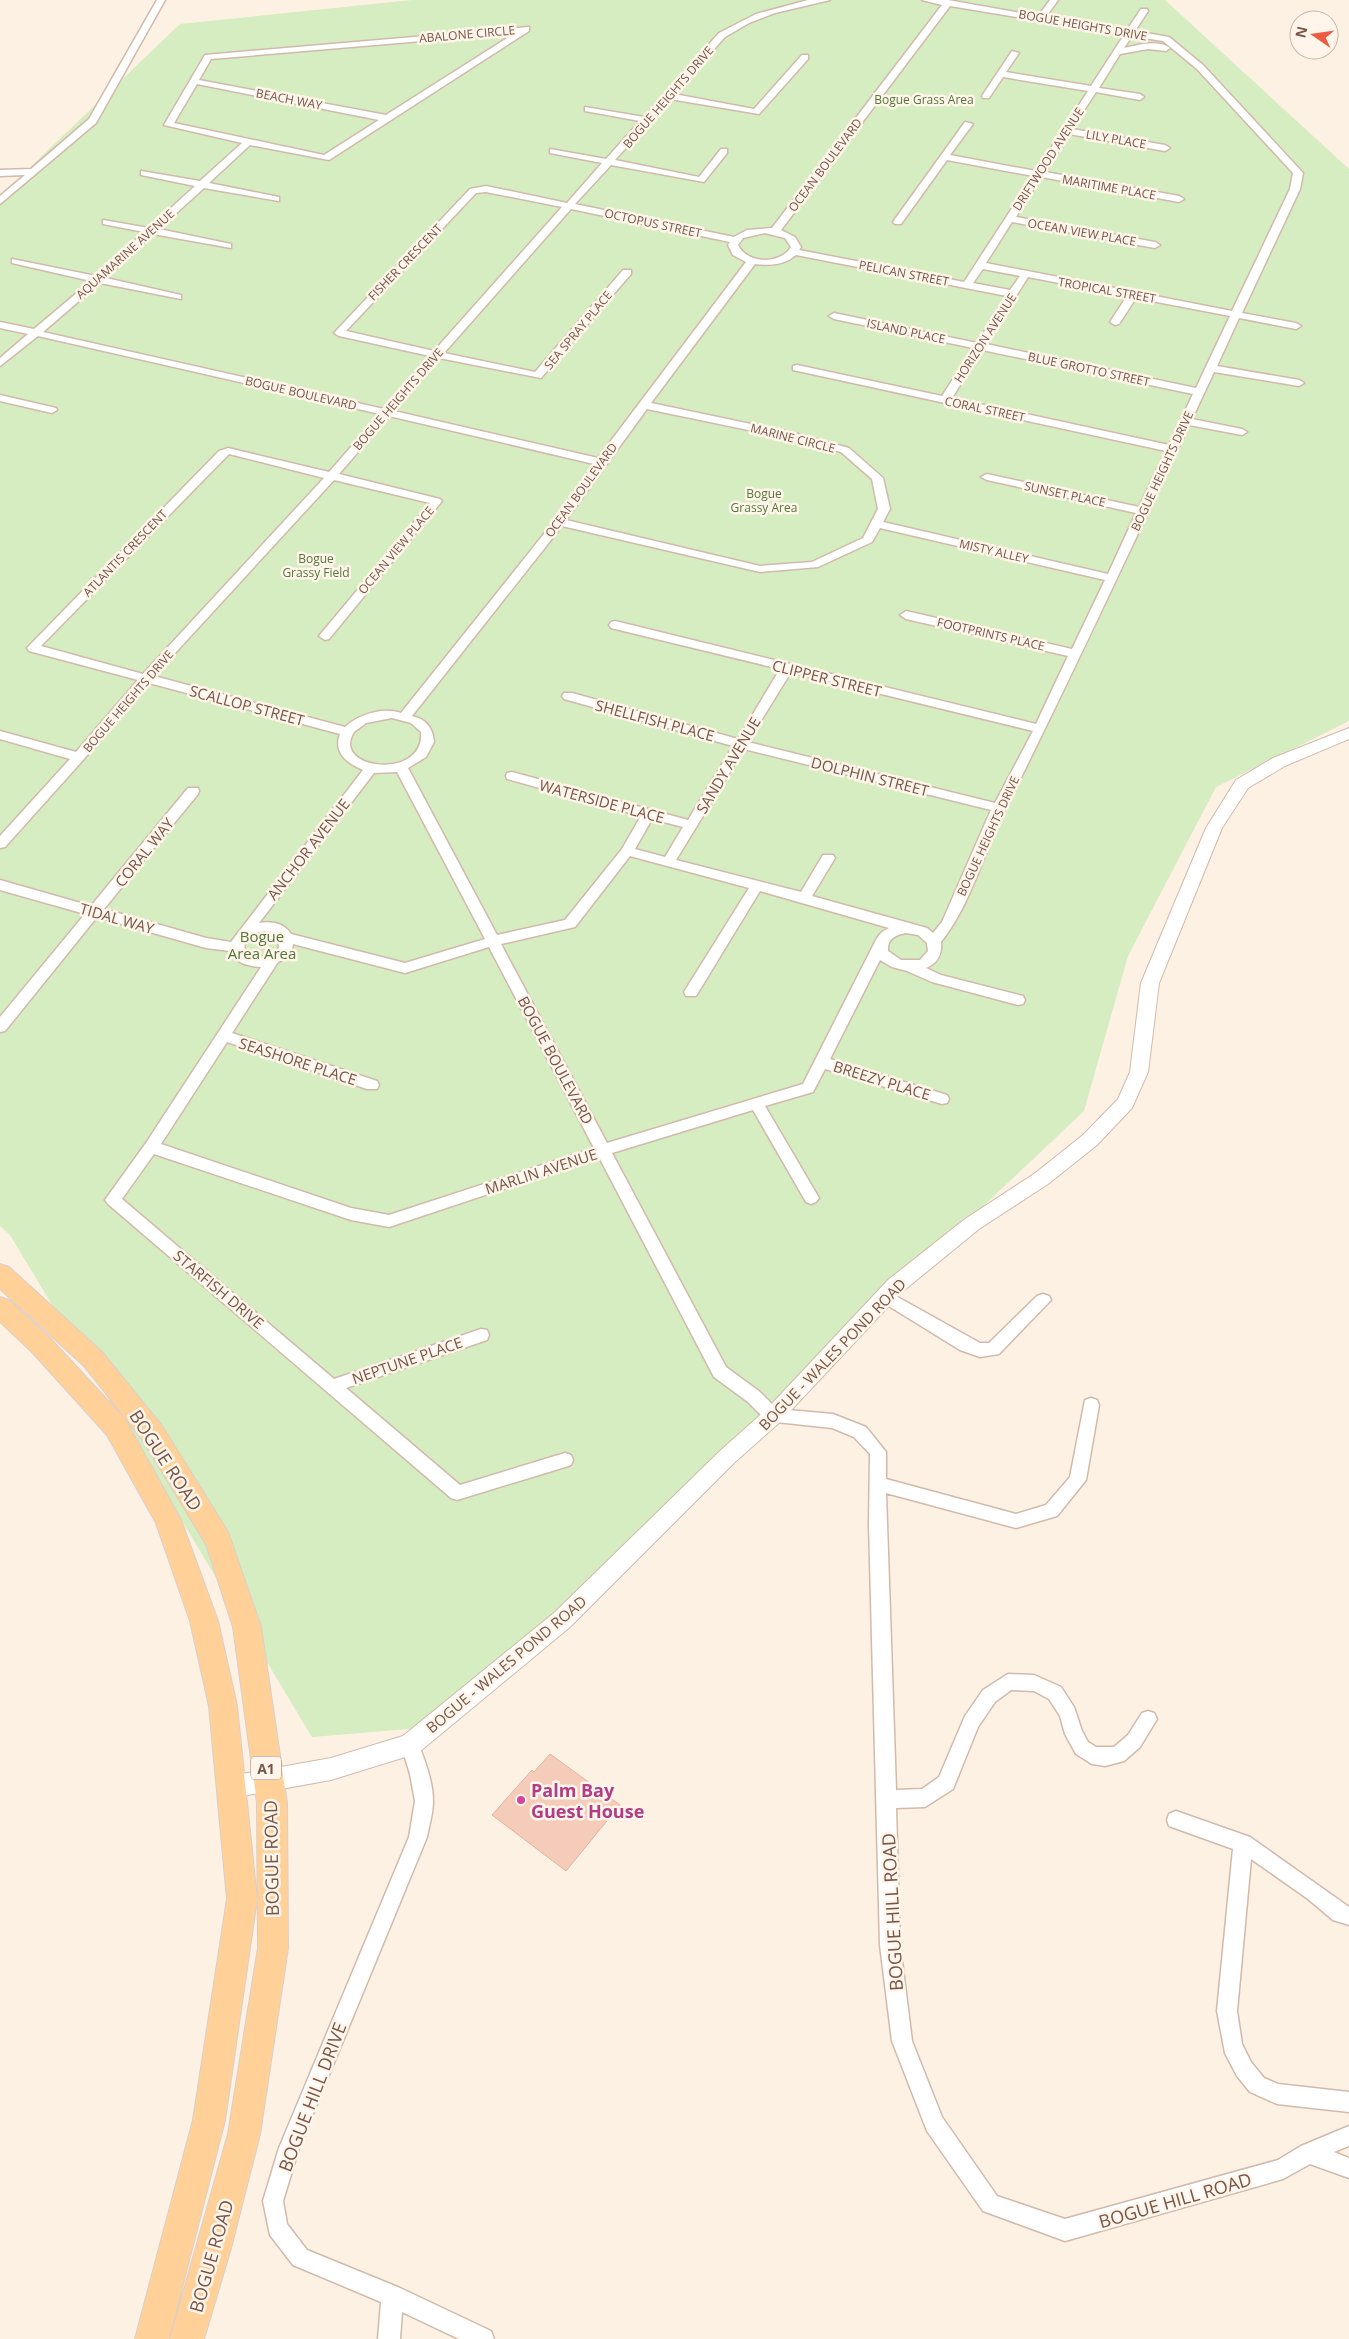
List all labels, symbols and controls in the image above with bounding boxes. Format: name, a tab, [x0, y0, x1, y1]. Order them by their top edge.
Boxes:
street label: BOGUE HEIGHTS DRIVE	[1017, 5, 1149, 45]
north arrow	[1289, 10, 1339, 60]
street label: ABALONE CIRCLE	[418, 21, 516, 47]
text: N	[1290, 24, 1311, 40]
street label: BOGUE HEIGHTS DRIVE	[619, 42, 717, 152]
street label: BEACH WAY	[255, 84, 324, 114]
park label: Bogue Grass Area	[874, 91, 974, 108]
street label: DRIFTWOOD AVENUE	[1008, 104, 1088, 214]
street label: OCEAN BOULEVARD	[784, 115, 866, 215]
street label: LILY PLACE	[1084, 125, 1148, 153]
street label: MARITIME PLACE	[1061, 170, 1157, 204]
street label: OCTOPUS STREET	[603, 204, 704, 242]
street label: AQUAMARINE AVENUE	[72, 205, 178, 303]
street label: OCEAN VIEW PLACE	[1026, 214, 1138, 250]
street label: FISHER CRESCENT	[364, 220, 446, 304]
street label: PELICAN STREET	[858, 256, 951, 290]
street label: TROPICAL STREET	[1057, 273, 1158, 307]
street label: SEA SPRAY PLACE	[540, 287, 616, 373]
street label: HORIZON AVENUE	[950, 290, 1020, 386]
street label: ISLAND PLACE	[865, 314, 947, 348]
street label: BOGUE HEIGHTS DRIVE	[349, 344, 447, 454]
street label: BLUE GROTTO STREET	[1026, 348, 1152, 390]
street label: BOGUE BOULEVARD	[244, 372, 358, 414]
street label: CORAL STREET	[943, 392, 1027, 426]
street label: BOGUE HEIGHTS DRIVE	[1127, 408, 1197, 534]
street label: MARINE CIRCLE	[749, 419, 837, 457]
street label: OCEAN BOULEVARD	[541, 439, 621, 541]
street label: SUNSET PLACE	[1023, 477, 1107, 511]
park label: Bogue Grassy Area	[731, 485, 797, 516]
street label: OCEAN VIEW PLACE	[354, 502, 438, 598]
street label: ATLANTIS CRESCENT	[79, 506, 171, 600]
street label: MISTY ALLEY	[958, 535, 1031, 567]
park label: Bogue Grassy Field	[282, 550, 350, 581]
street label: FOOTPRINTS PLACE	[935, 613, 1047, 655]
street label: BOGUE HEIGHTS DRIVE	[79, 646, 177, 756]
street label: CLIPPER STREET	[770, 655, 884, 701]
street label: SCALLOP STREET	[187, 680, 307, 730]
street label: SHELLFISH PLACE	[593, 694, 717, 746]
street label: SANDY AVENUE	[691, 713, 765, 817]
street label: DOLPHIN STREET	[809, 752, 932, 800]
street label: BOGUE HEIGHTS DRIVE	[953, 773, 1023, 899]
street label: WATERSIDE PLACE	[537, 775, 667, 827]
street label: ANCHOR AVENUE	[262, 794, 354, 904]
street label: CORAL WAY	[110, 813, 178, 891]
street label: TIDAL WAY	[78, 898, 157, 938]
park label: Bogue Area Area	[228, 926, 296, 963]
street label: BOGUE BOULEVARD	[514, 992, 598, 1128]
street label: SEASHORE PLACE	[237, 1033, 359, 1089]
street label: BREEZY PLACE	[831, 1056, 933, 1104]
street label: MARLIN AVENUE	[482, 1143, 600, 1199]
street label: STARFISH DRIVE	[170, 1245, 268, 1333]
street label: BOGUE - WALES POND ROAD	[754, 1274, 910, 1434]
street label: NEPTUNE PLACE	[349, 1332, 465, 1388]
street label: BOGUE ROAD	[124, 1405, 208, 1515]
street label: BOGUE - WALES POND ROAD	[421, 1591, 591, 1737]
road number: A1	[251, 1756, 281, 1780]
place label: Palm Bay Guest House	[531, 1778, 644, 1823]
marker: Palm Bay Guest House	[515, 1794, 527, 1806]
street label: BOGUE ROAD	[258, 1800, 284, 1916]
street label: BOGUE HILL ROAD	[876, 1833, 908, 1991]
street label: BOGUE HILL DRIVE	[272, 2019, 352, 2175]
street label: BOGUE HILL ROAD	[1096, 2167, 1254, 2233]
street label: BOGUE ROAD	[183, 2197, 239, 2315]

